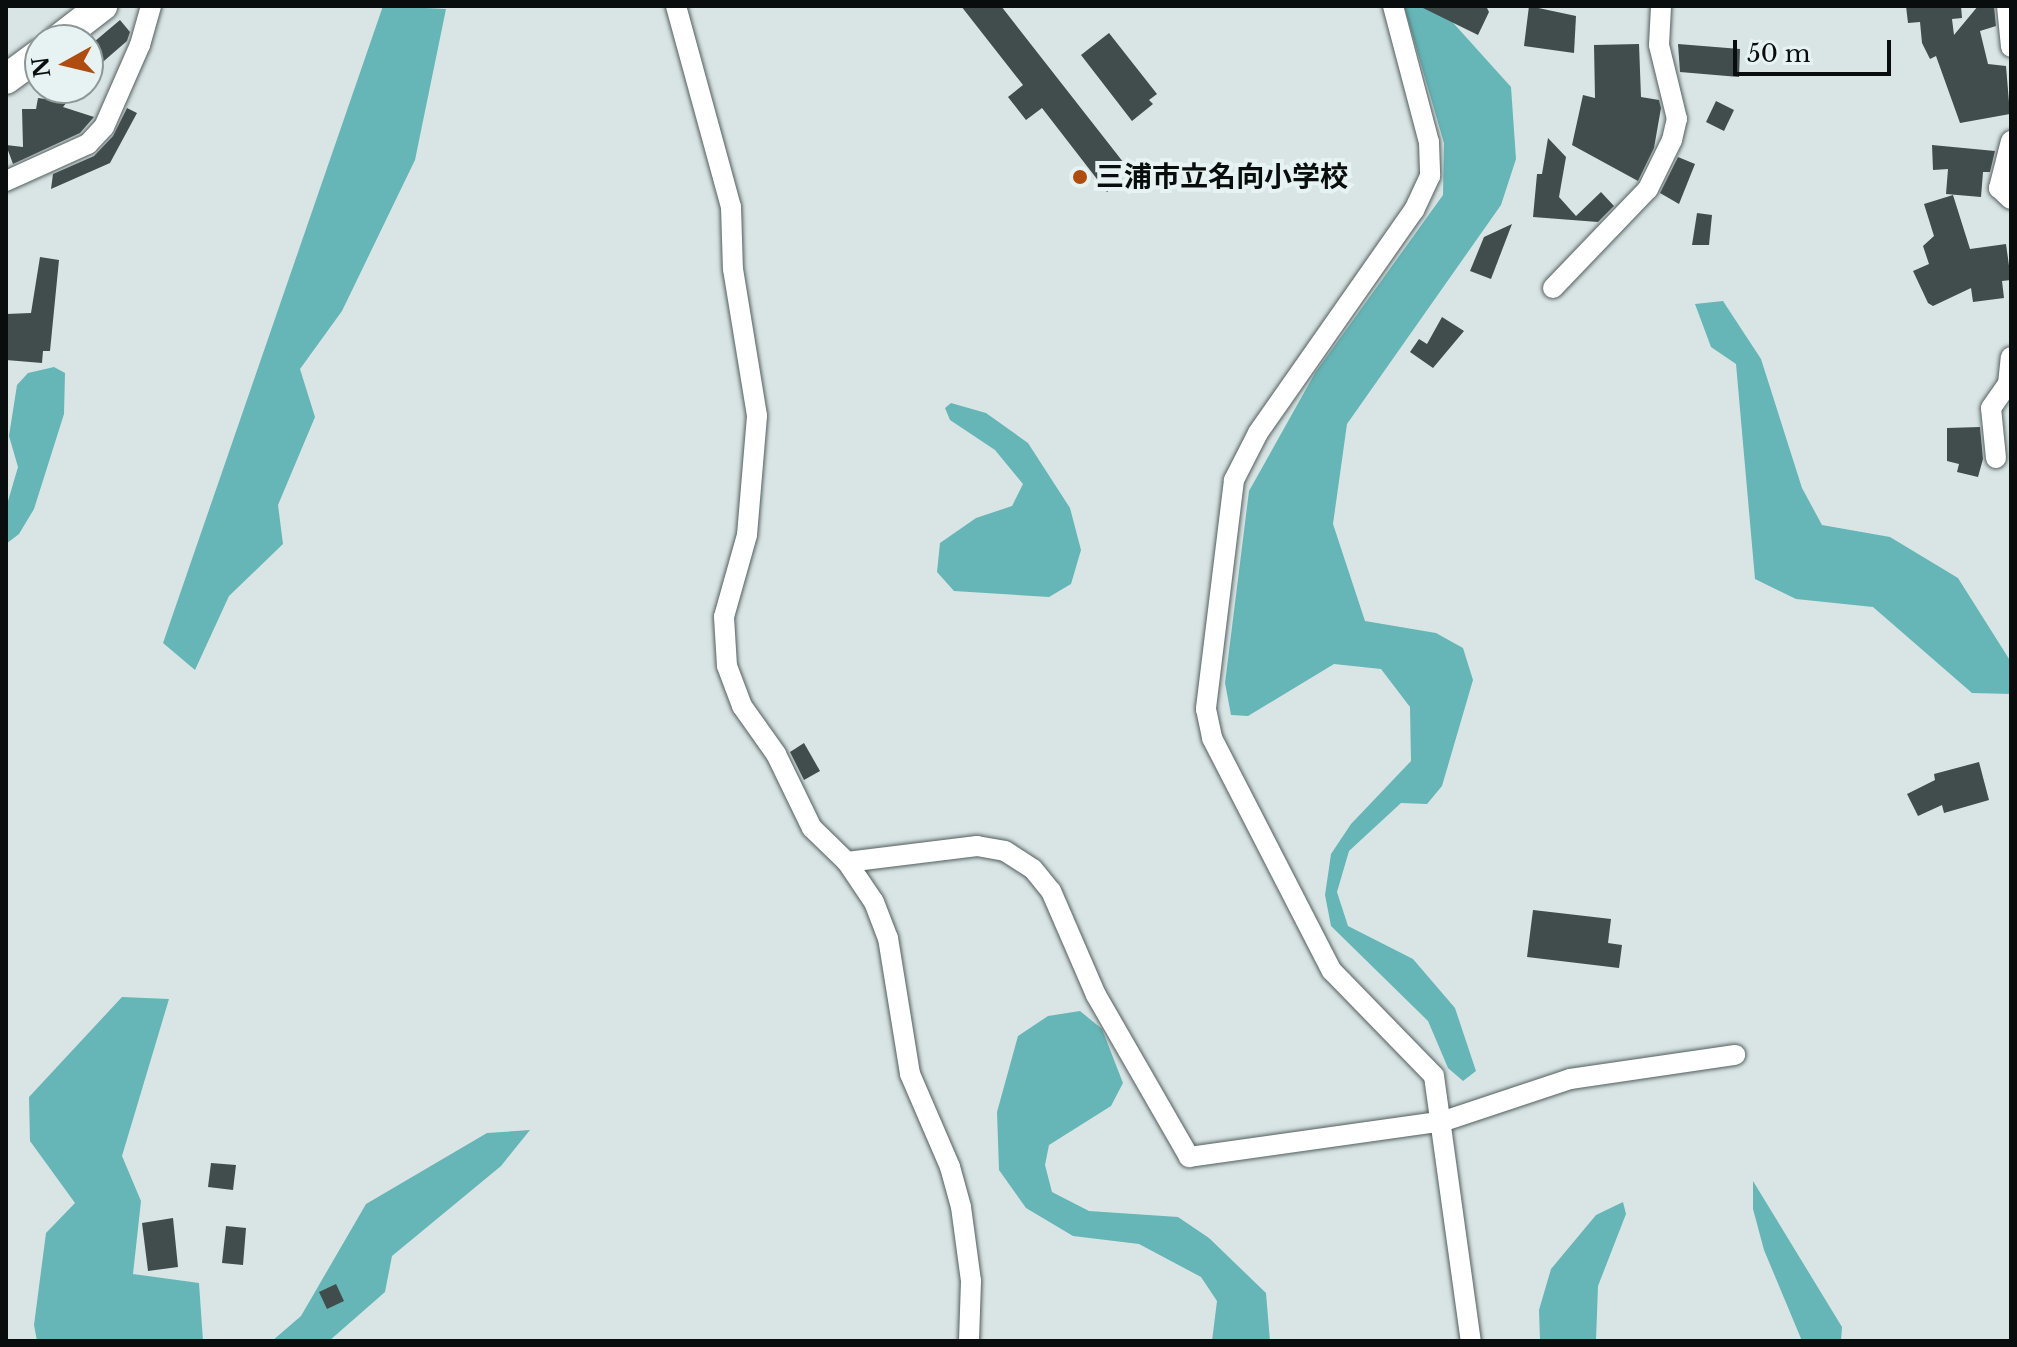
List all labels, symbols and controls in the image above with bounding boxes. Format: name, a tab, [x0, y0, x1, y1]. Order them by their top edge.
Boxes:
north arrow	[24, 24, 104, 104]
scale bar	[1737, 24, 1895, 74]
text: 50 m	[1747, 39, 1810, 68]
text: N	[27, 55, 57, 79]
place label: 三浦市立名向小学校	[1096, 160, 1348, 194]
marker: 三浦市立名向小学校	[1071, 168, 1089, 186]

